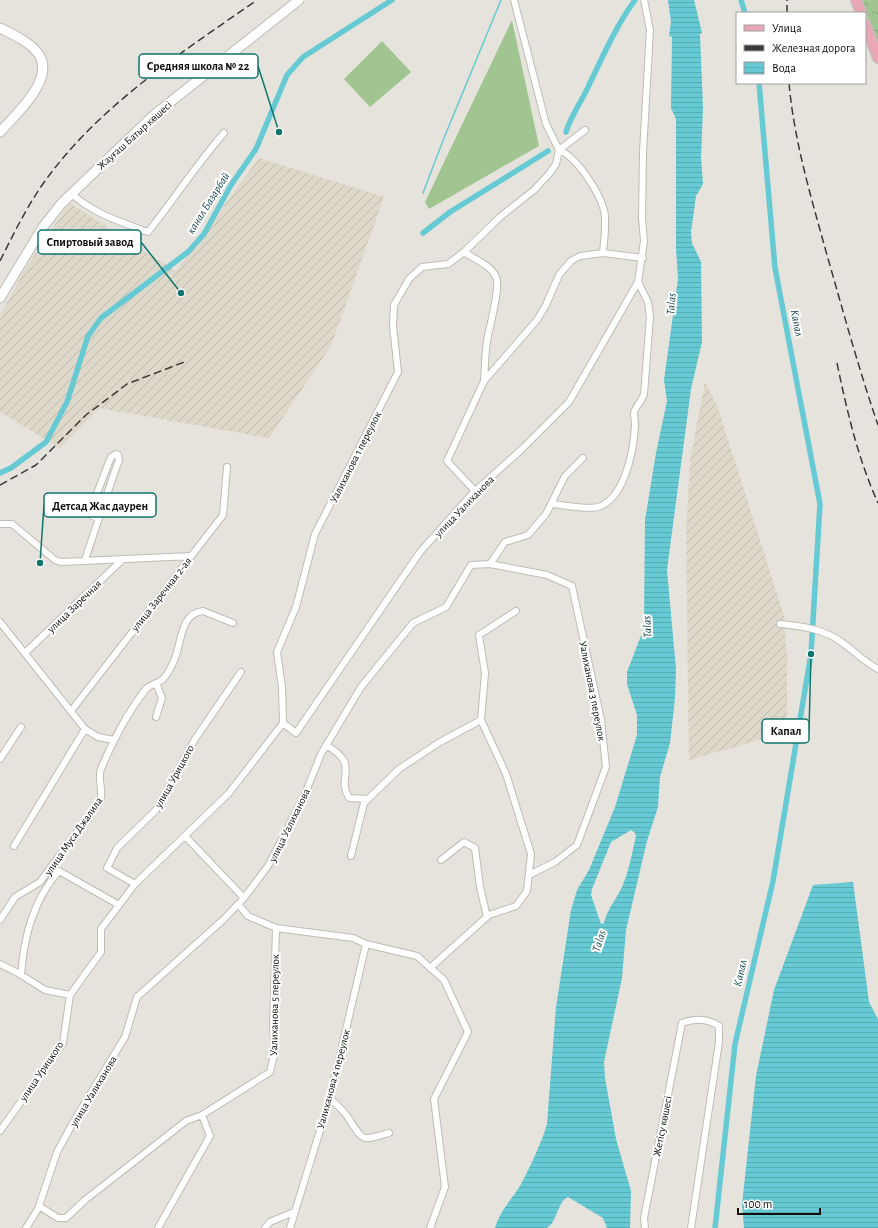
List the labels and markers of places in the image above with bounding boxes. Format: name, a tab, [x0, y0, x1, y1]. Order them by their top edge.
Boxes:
callout: Средняя школа № 22	[139, 54, 258, 78]
callout: Спиртовый завод	[38, 230, 141, 254]
callout: Детсад Жас даурен	[44, 493, 156, 517]
callout: Капал	[762, 719, 809, 743]

